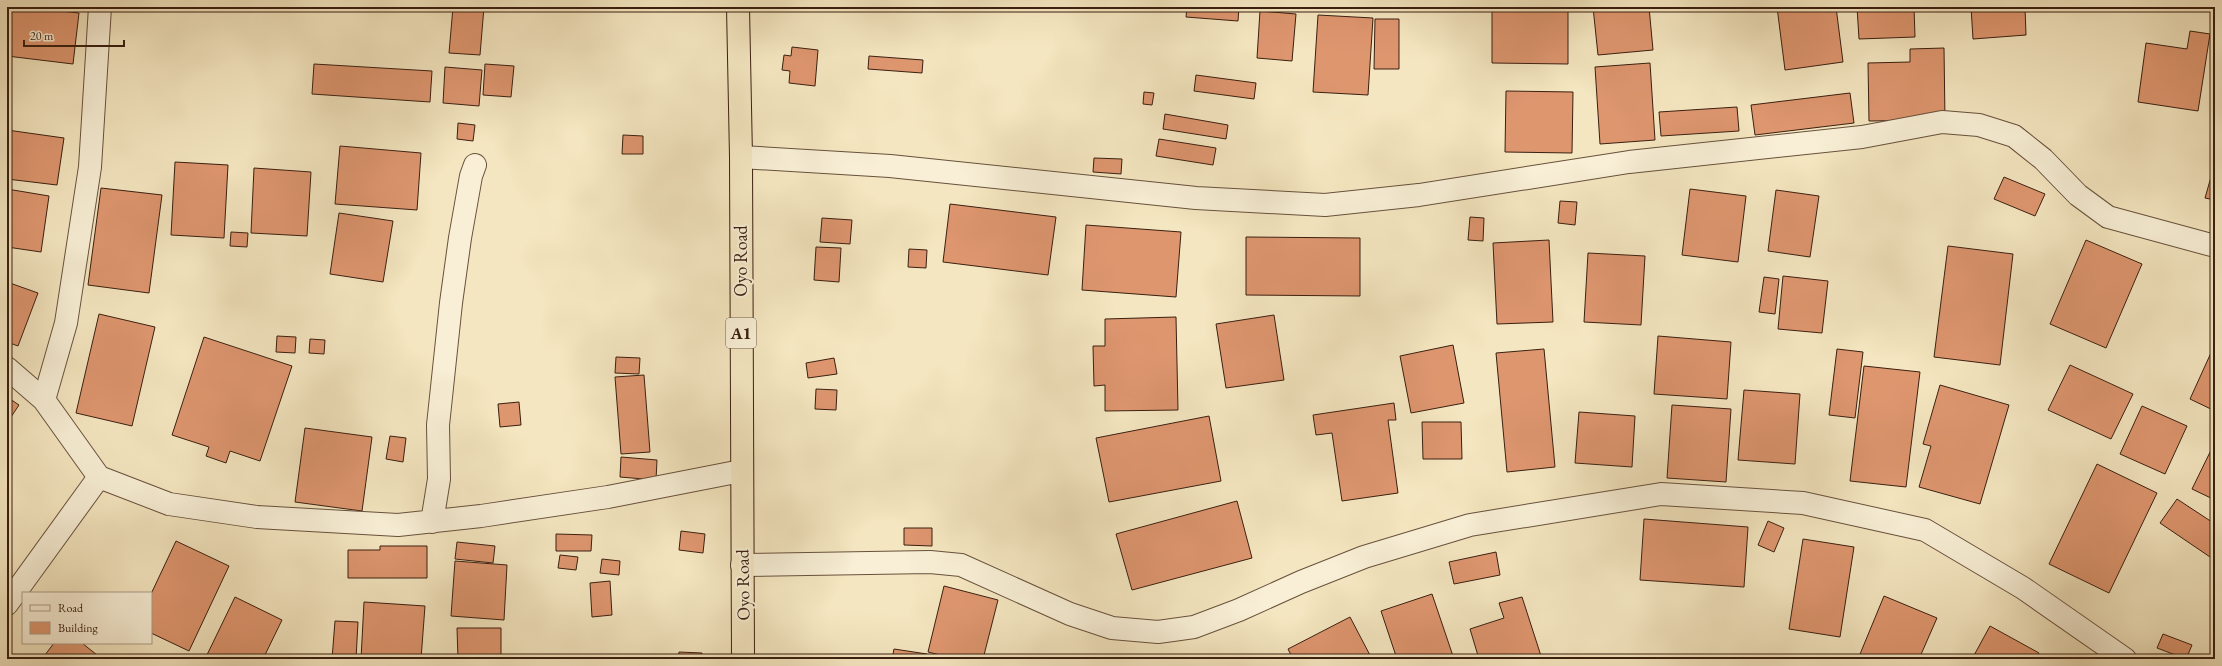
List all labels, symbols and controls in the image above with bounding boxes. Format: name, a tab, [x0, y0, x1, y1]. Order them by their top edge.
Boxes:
scale bar	[24, 22, 124, 48]
text: 20 m	[30, 28, 54, 44]
street label: Oyo Road	[729, 224, 752, 297]
road number: A1	[726, 318, 756, 348]
street label: Oyo Road	[730, 548, 755, 621]
legend	[22, 592, 152, 644]
text: Road	[58, 600, 84, 616]
text: Building	[58, 620, 99, 636]

